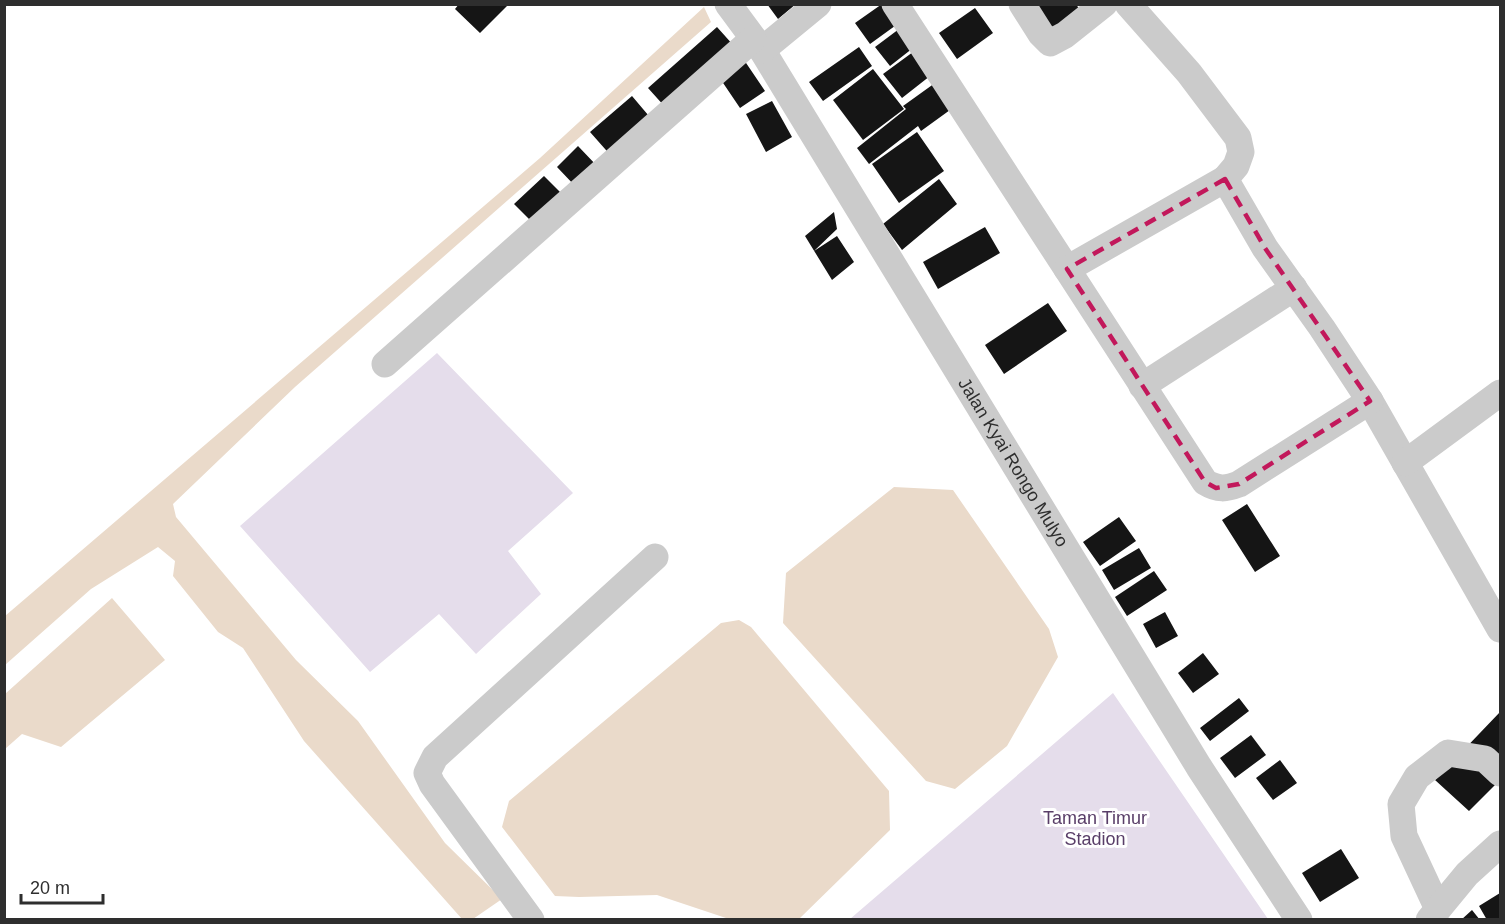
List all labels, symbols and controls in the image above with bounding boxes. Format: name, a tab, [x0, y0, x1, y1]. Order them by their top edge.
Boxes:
street label: Jalan Kyai Rongo Mulyo	[954, 374, 1072, 550]
park label: Taman Timur Stadion	[1043, 808, 1147, 849]
scale bar	[21, 867, 104, 905]
text: 20 m	[30, 878, 70, 898]

